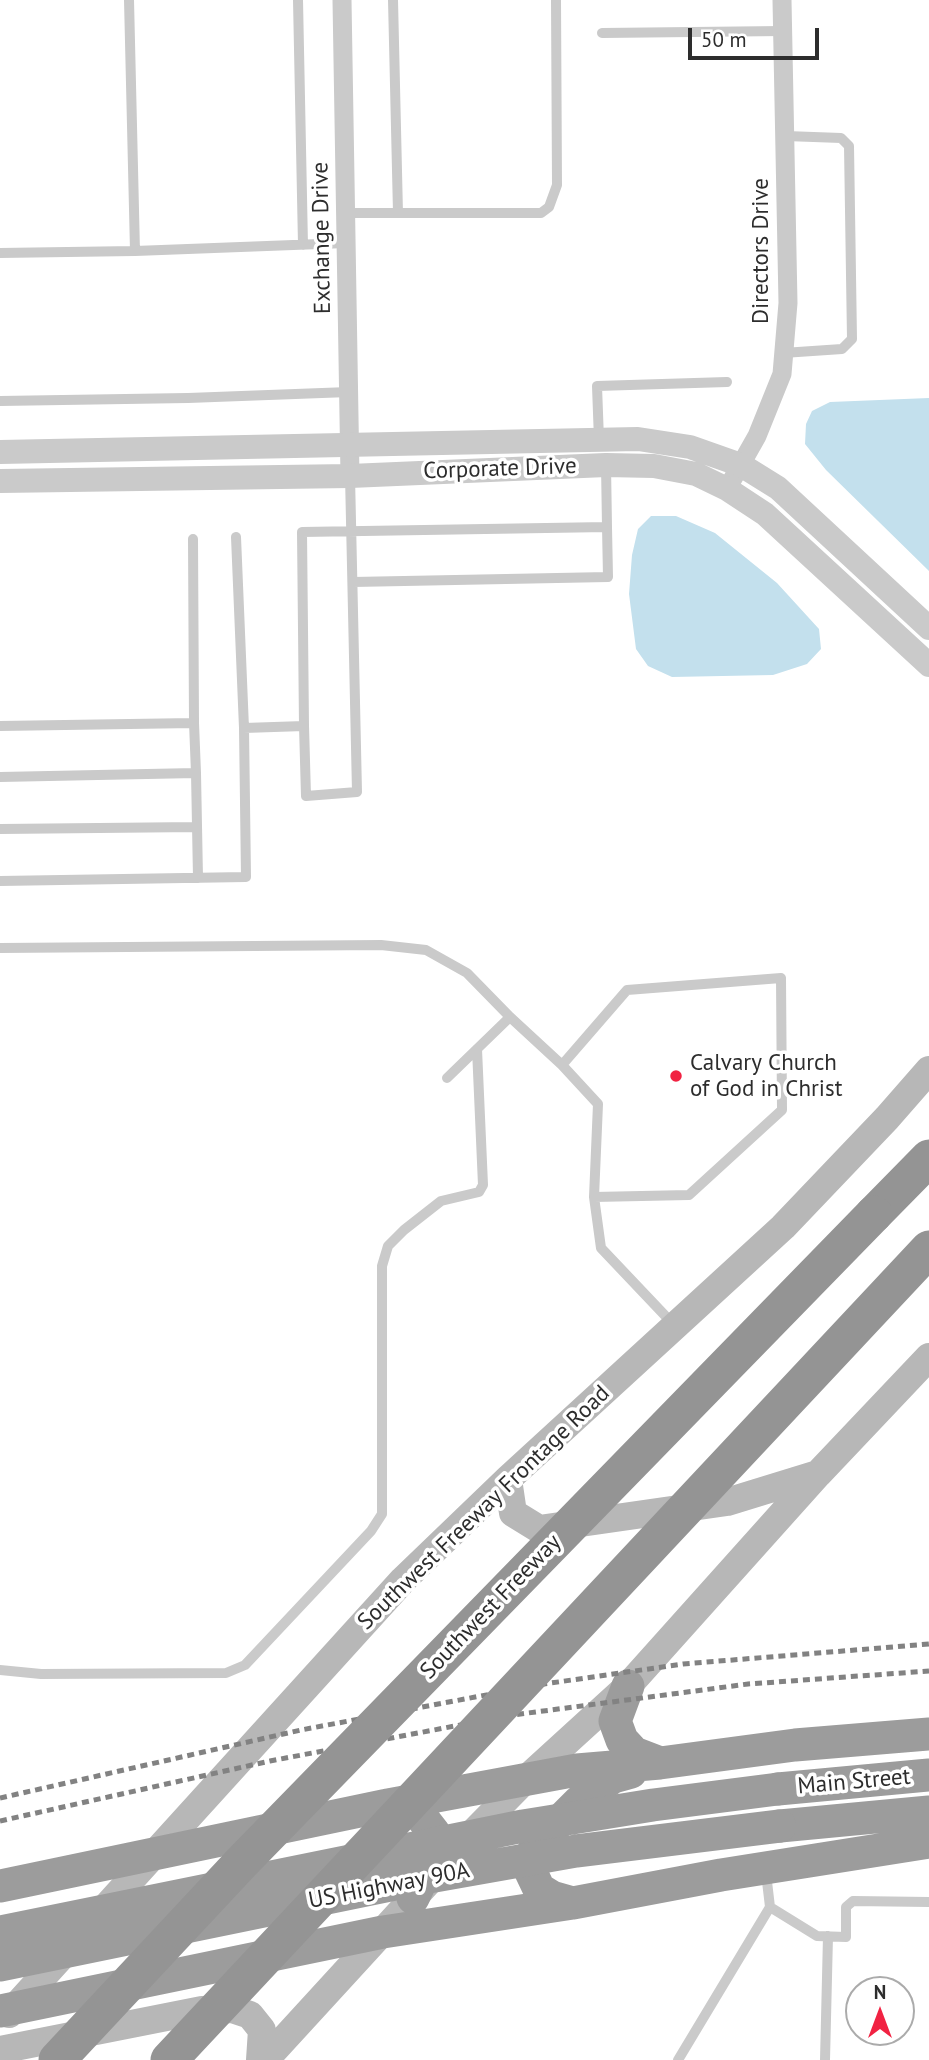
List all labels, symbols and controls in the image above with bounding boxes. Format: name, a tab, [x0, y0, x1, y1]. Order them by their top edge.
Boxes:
scale bar	[691, 14, 822, 58]
text: 50 m	[701, 26, 747, 53]
street label: Exchange Drive	[307, 162, 337, 314]
street label: Directors Drive	[747, 178, 775, 324]
street label: Corporate Drive	[423, 453, 577, 485]
place label: Calvary Church of God in Christ	[690, 1049, 843, 1103]
marker: Calvary Church of God in Christ	[668, 1068, 684, 1084]
street label: Southwest Freeway Frontage Road	[352, 1380, 616, 1636]
street label: Southwest Freeway	[415, 1529, 567, 1685]
street label: Main Street	[796, 1763, 912, 1801]
street label: US Highway 90A	[306, 1857, 472, 1915]
north arrow	[845, 1976, 915, 2046]
text: N	[874, 1980, 886, 2004]

